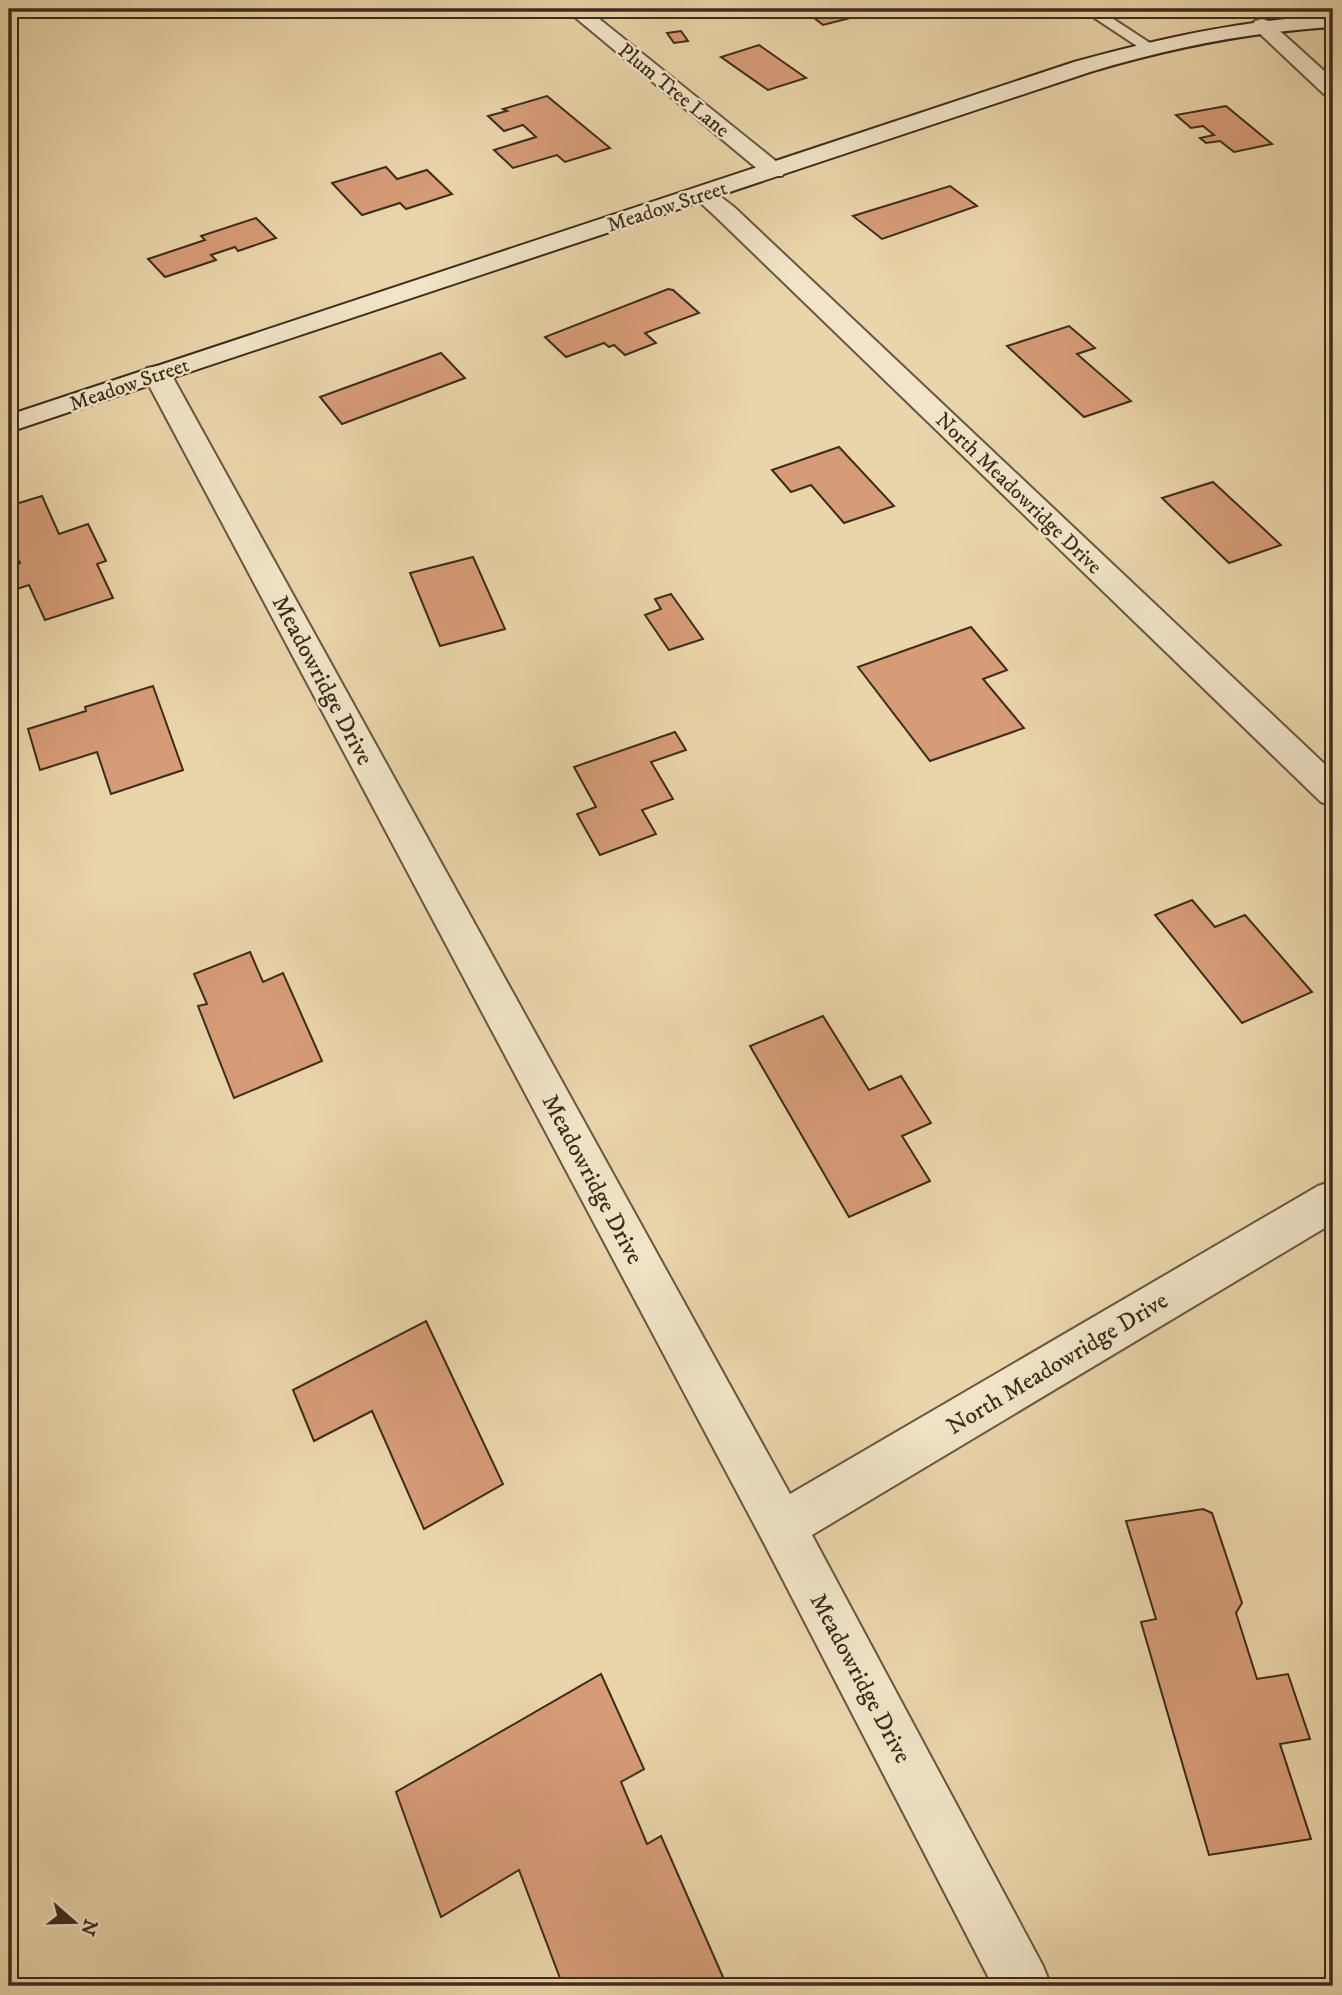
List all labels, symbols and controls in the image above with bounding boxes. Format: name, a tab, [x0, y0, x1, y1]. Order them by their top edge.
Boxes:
street label: Plum Tree Lane	[612, 38, 735, 144]
street label: Meadow Street	[604, 175, 731, 239]
street label: Meadow Street	[66, 352, 193, 418]
street label: North Meadowridge Drive	[930, 407, 1107, 580]
street label: Meadowridge Drive	[265, 590, 380, 771]
street label: Meadowridge Drive	[535, 1089, 650, 1270]
street label: North Meadowridge Drive	[941, 1286, 1174, 1442]
street label: Meadowridge Drive	[803, 1588, 918, 1769]
north arrow	[38, 1886, 108, 1956]
text: N	[75, 1916, 102, 1939]

